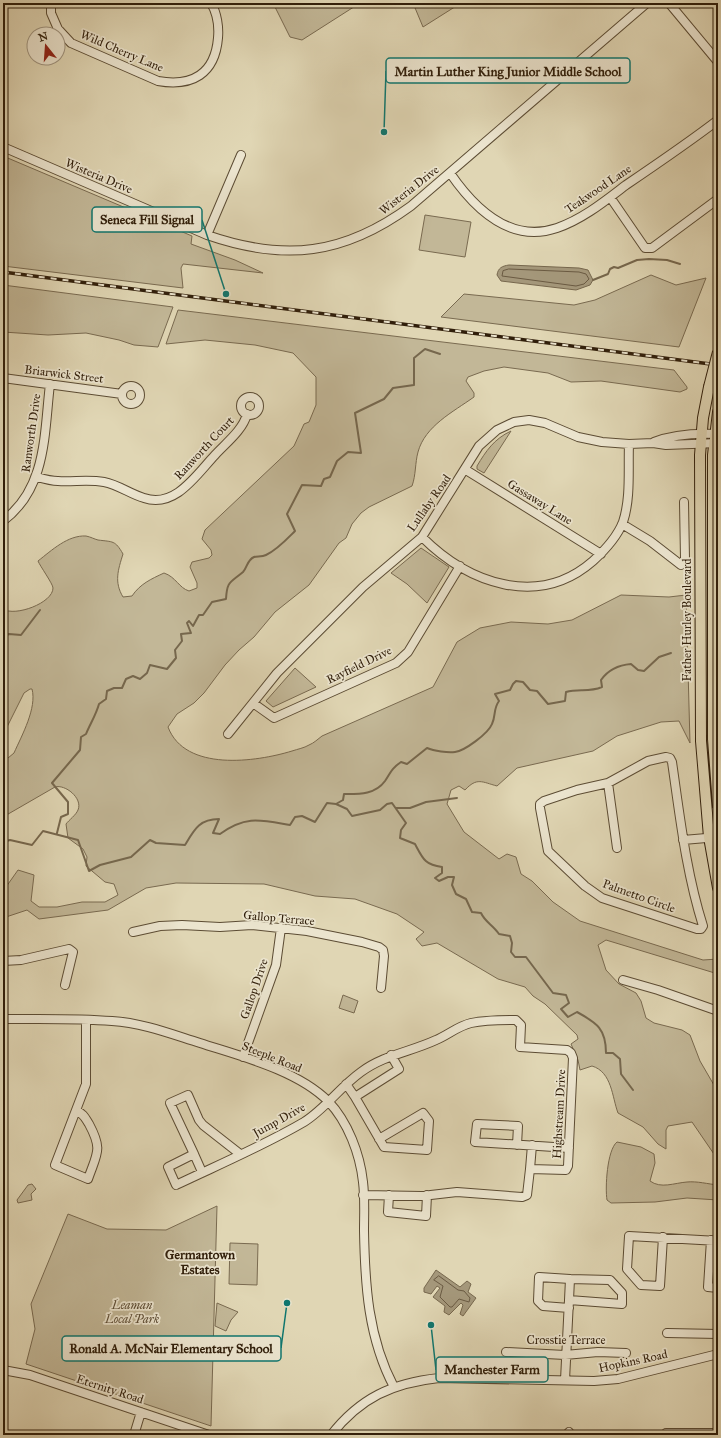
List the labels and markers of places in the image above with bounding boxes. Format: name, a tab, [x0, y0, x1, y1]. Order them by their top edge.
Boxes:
callout: Martin Luther King Junior Middle School	[386, 58, 630, 83]
callout: Seneca Fill Signal	[92, 207, 202, 232]
callout: Ronald A. McNair Elementary School	[62, 1336, 281, 1361]
callout: Manchester Farm	[436, 1357, 548, 1382]

